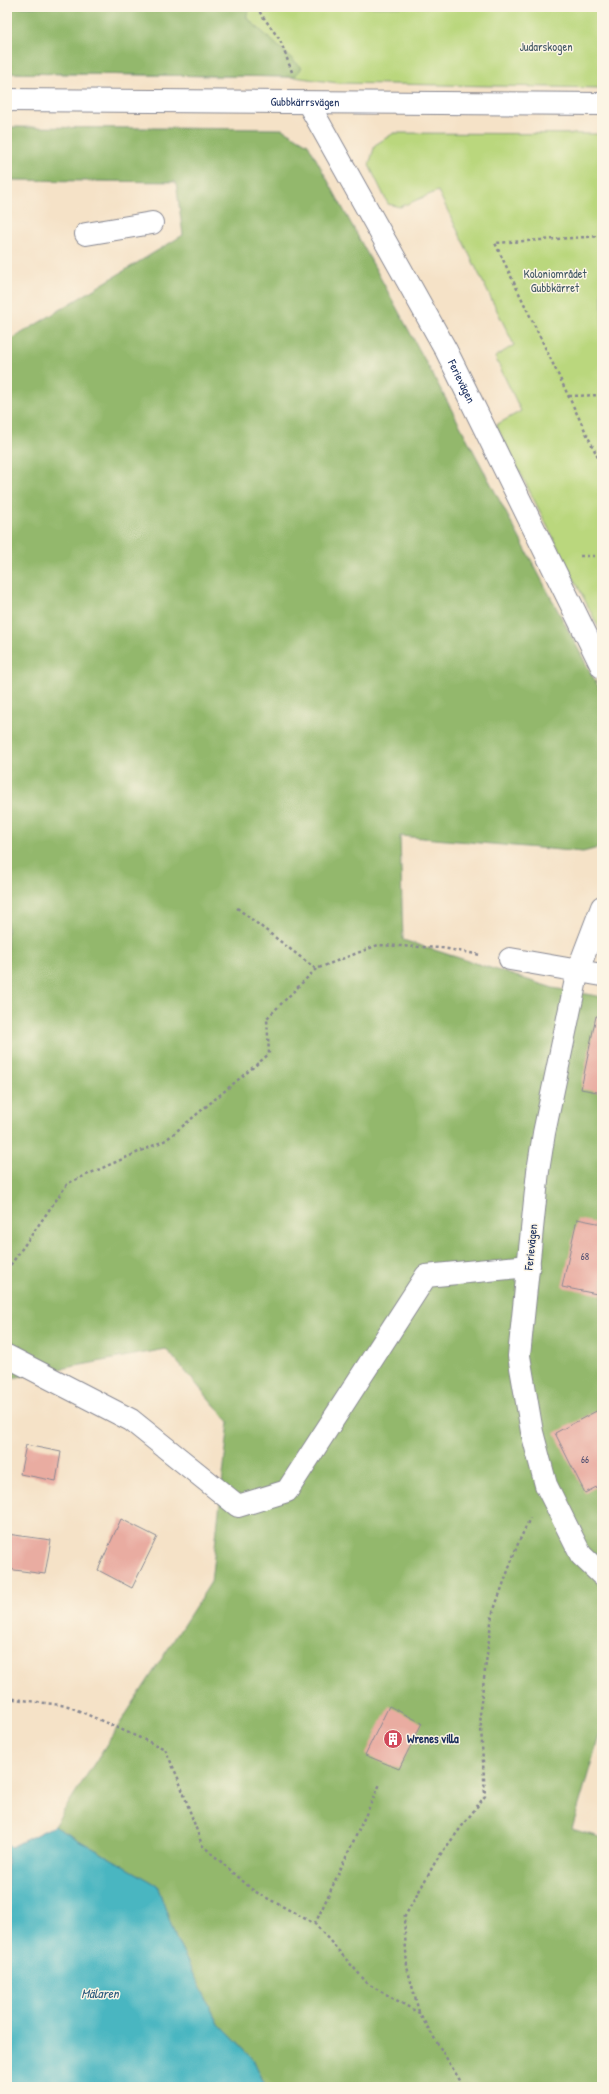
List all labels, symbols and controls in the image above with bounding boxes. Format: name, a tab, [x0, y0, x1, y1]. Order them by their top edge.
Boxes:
park label: Judarskogen	[519, 38, 573, 55]
street label: Gubbkärrsvägen	[270, 93, 340, 110]
park label: Koloniområdet Gubbkärret	[523, 265, 587, 296]
street label: Ferievägen	[444, 356, 480, 406]
street label: Ferievägen	[520, 1223, 541, 1272]
house number: 68	[581, 1250, 589, 1263]
house number: 66	[581, 1453, 589, 1466]
building icon: Wrenes villa	[382, 1728, 404, 1750]
place label: Wrenes villa	[407, 1730, 459, 1747]
water label: Mälaren	[81, 1984, 120, 2002]

